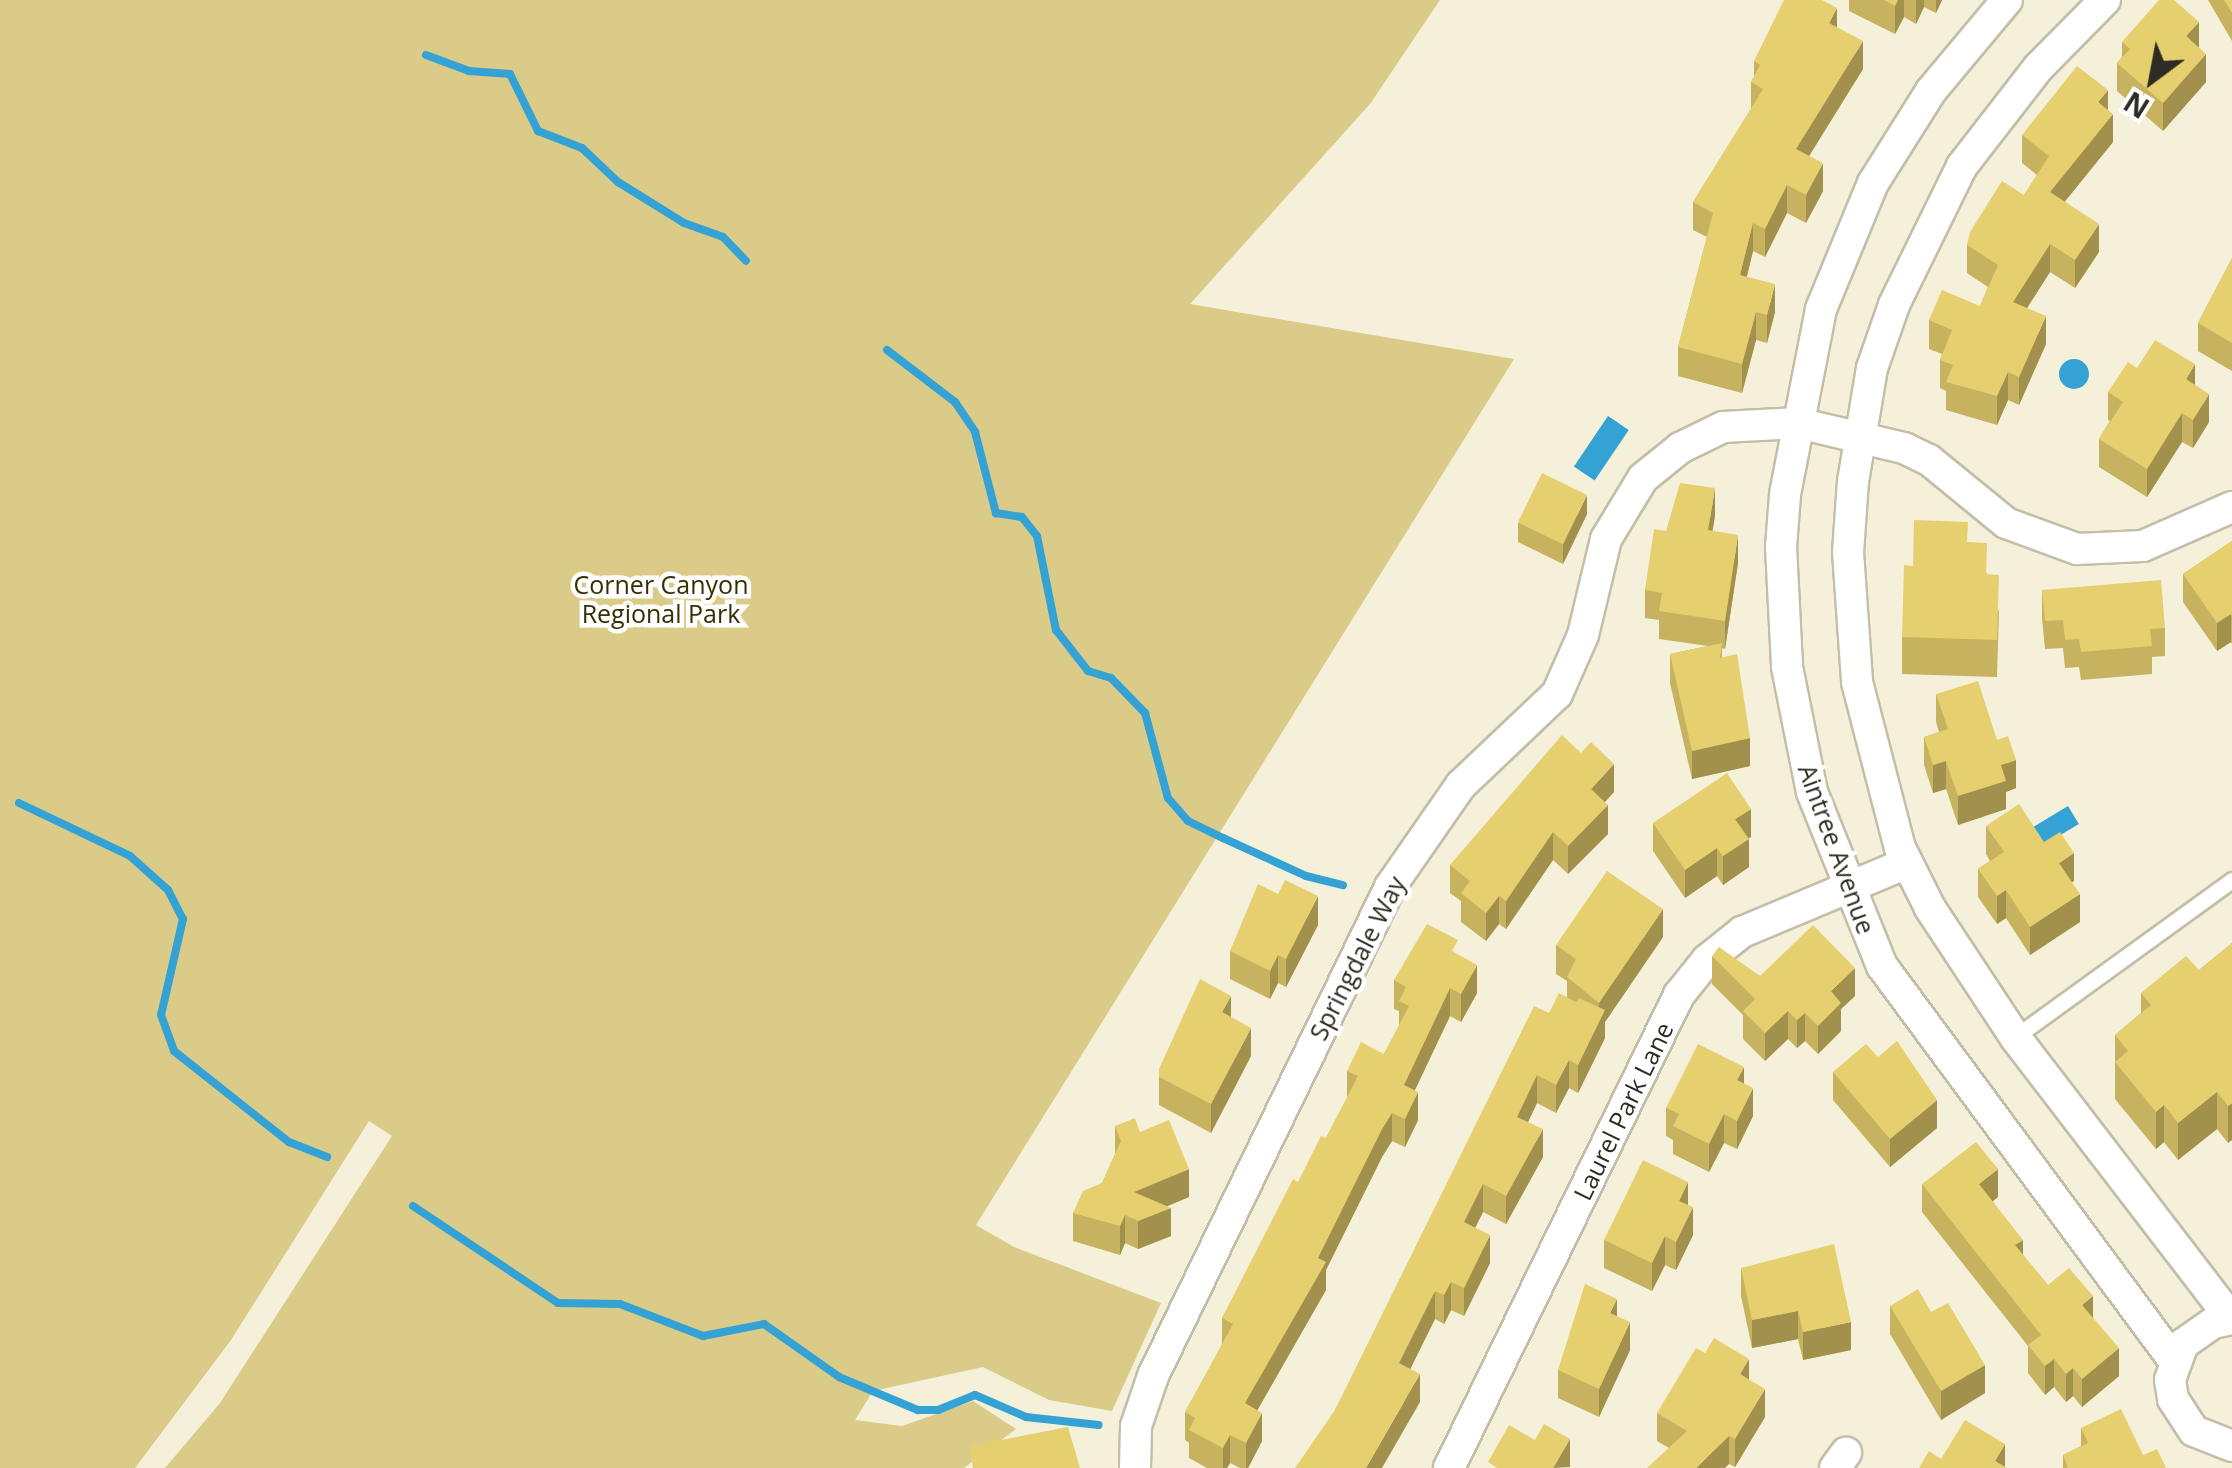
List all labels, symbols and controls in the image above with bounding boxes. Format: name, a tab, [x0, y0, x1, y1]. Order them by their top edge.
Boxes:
north arrow	[2102, 30, 2202, 130]
text: N	[2116, 83, 2156, 128]
park label: Corner Canyon Regional Park	[574, 570, 748, 629]
street label: Aintree Avenue	[1792, 760, 1882, 938]
street label: Springdale Way	[1303, 871, 1411, 1045]
street label: Laurel Park Lane	[1567, 1017, 1679, 1205]

